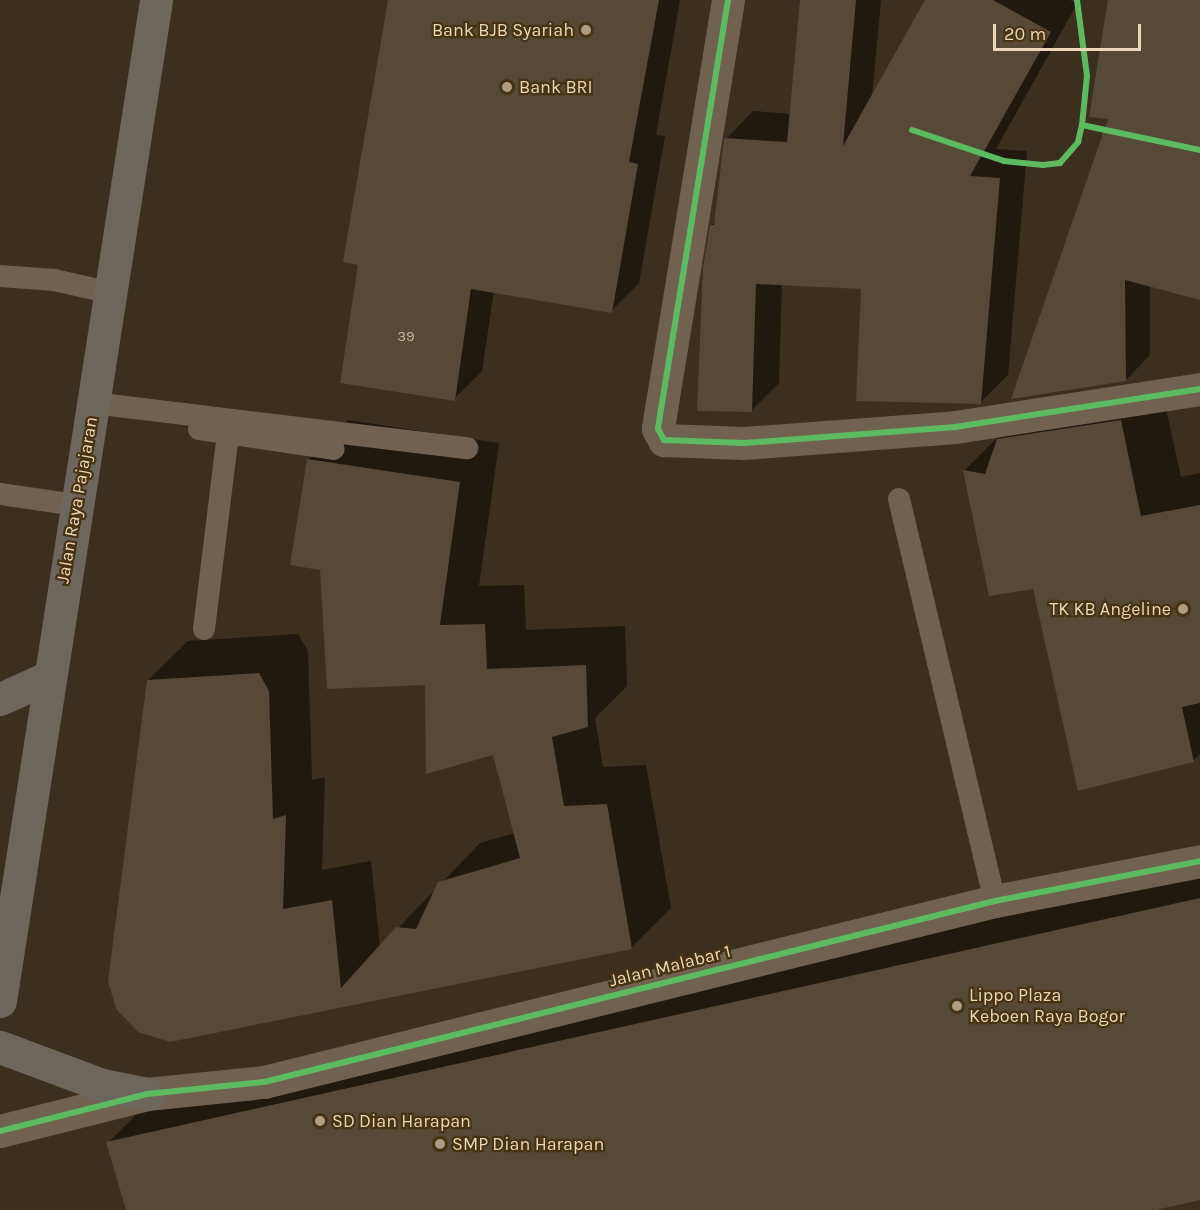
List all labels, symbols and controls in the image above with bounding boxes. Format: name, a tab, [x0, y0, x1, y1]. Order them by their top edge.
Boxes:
scale bar	[996, 12, 1144, 50]
place label: Bank BJB Syariah	[432, 19, 574, 41]
marker: Bank BJB Syariah	[579, 23, 593, 37]
text: 20 m	[1004, 23, 1046, 45]
place label: Bank BRI	[519, 76, 593, 98]
marker: Bank BRI	[500, 80, 514, 94]
house number: 39	[397, 328, 415, 346]
street label: Jalan Raya Pajajaran	[52, 415, 102, 585]
place label: TK KB Angeline	[1049, 598, 1171, 620]
marker: TK KB Angeline	[1176, 602, 1190, 616]
street label: Jalan Malabar 1	[607, 940, 733, 992]
place label: Lippo Plaza Keboen Raya Bogor	[969, 985, 1125, 1028]
marker: Lippo Plaza Keboen Raya Bogor	[950, 999, 964, 1013]
place label: SD Dian Harapan	[332, 1110, 471, 1132]
marker: SD Dian Harapan	[313, 1114, 327, 1128]
place label: SMP Dian Harapan	[452, 1133, 604, 1155]
marker: SMP Dian Harapan	[433, 1137, 447, 1151]

